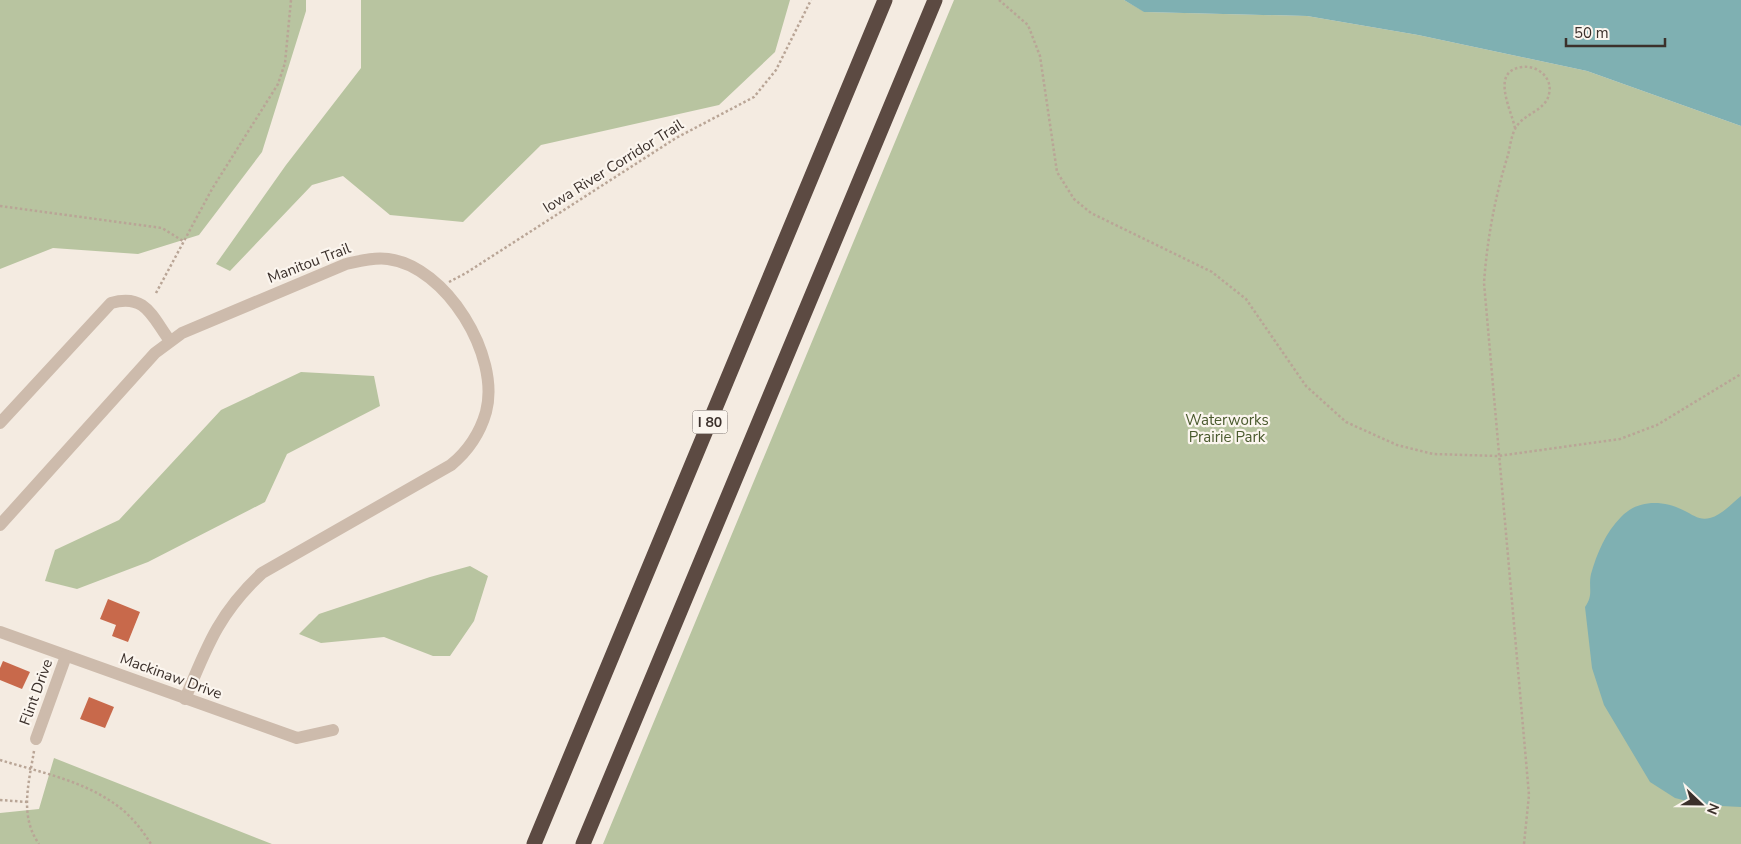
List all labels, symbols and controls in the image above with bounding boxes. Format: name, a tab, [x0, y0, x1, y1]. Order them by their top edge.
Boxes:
scale bar	[1566, 15, 1665, 47]
text: 50 m	[1574, 23, 1609, 43]
street label: Iowa River Corridor Trail	[539, 114, 688, 217]
street label: Manitou Trail	[265, 238, 354, 288]
park label: Waterworks Prairie Park	[1185, 410, 1269, 447]
road number: I 80	[692, 411, 728, 434]
street label: Mackinaw Drive	[117, 648, 225, 704]
street label: Flint Drive	[15, 656, 57, 728]
north arrow	[1676, 779, 1726, 829]
text: N	[1702, 800, 1723, 817]

